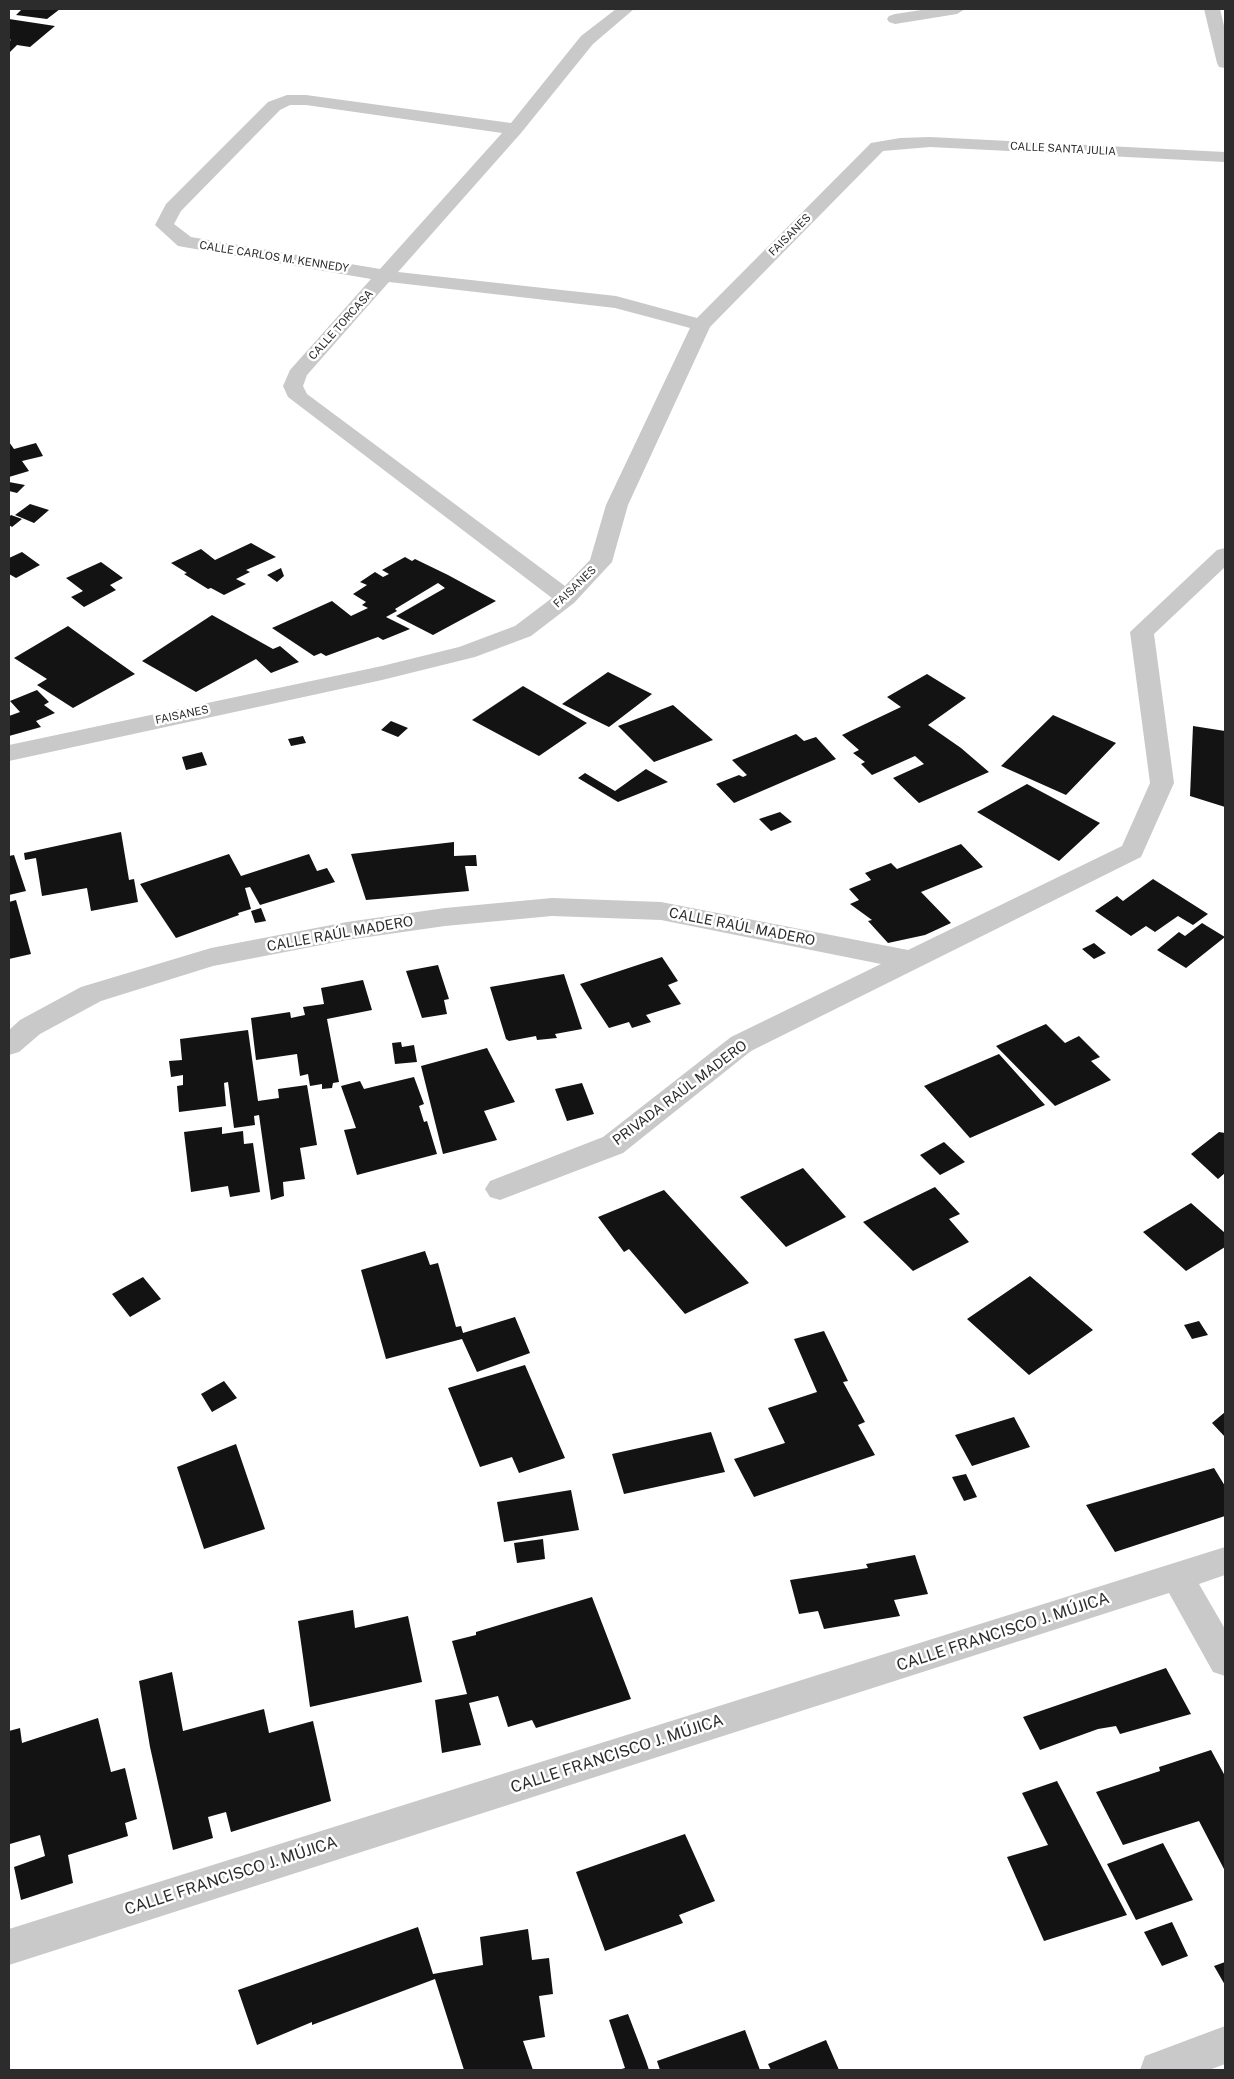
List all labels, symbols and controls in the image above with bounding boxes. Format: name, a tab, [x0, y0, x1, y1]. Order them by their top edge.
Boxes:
street label: CALLE SANTA JULIA	[1010, 140, 1116, 158]
street label: FAISANES	[766, 211, 814, 259]
street label: CALLE CARLOS M. KENNEDY	[198, 239, 350, 275]
street label: CALLE TORCASA	[306, 287, 376, 363]
street label: FAISANES	[551, 563, 599, 611]
street label: FAISANES	[154, 703, 210, 727]
street label: CALLE RAÚL MADERO	[668, 905, 816, 949]
street label: CALLE RAÚL MADERO	[265, 913, 415, 955]
street label: PRIVADA RAÚL MADERO	[610, 1037, 750, 1149]
street label: CALLE FRANCISCO J. MÚJICA	[894, 1588, 1112, 1676]
street label: CALLE FRANCISCO J. MÚJICA	[508, 1710, 726, 1798]
street label: CALLE FRANCISCO J. MÚJICA	[122, 1832, 340, 1920]

